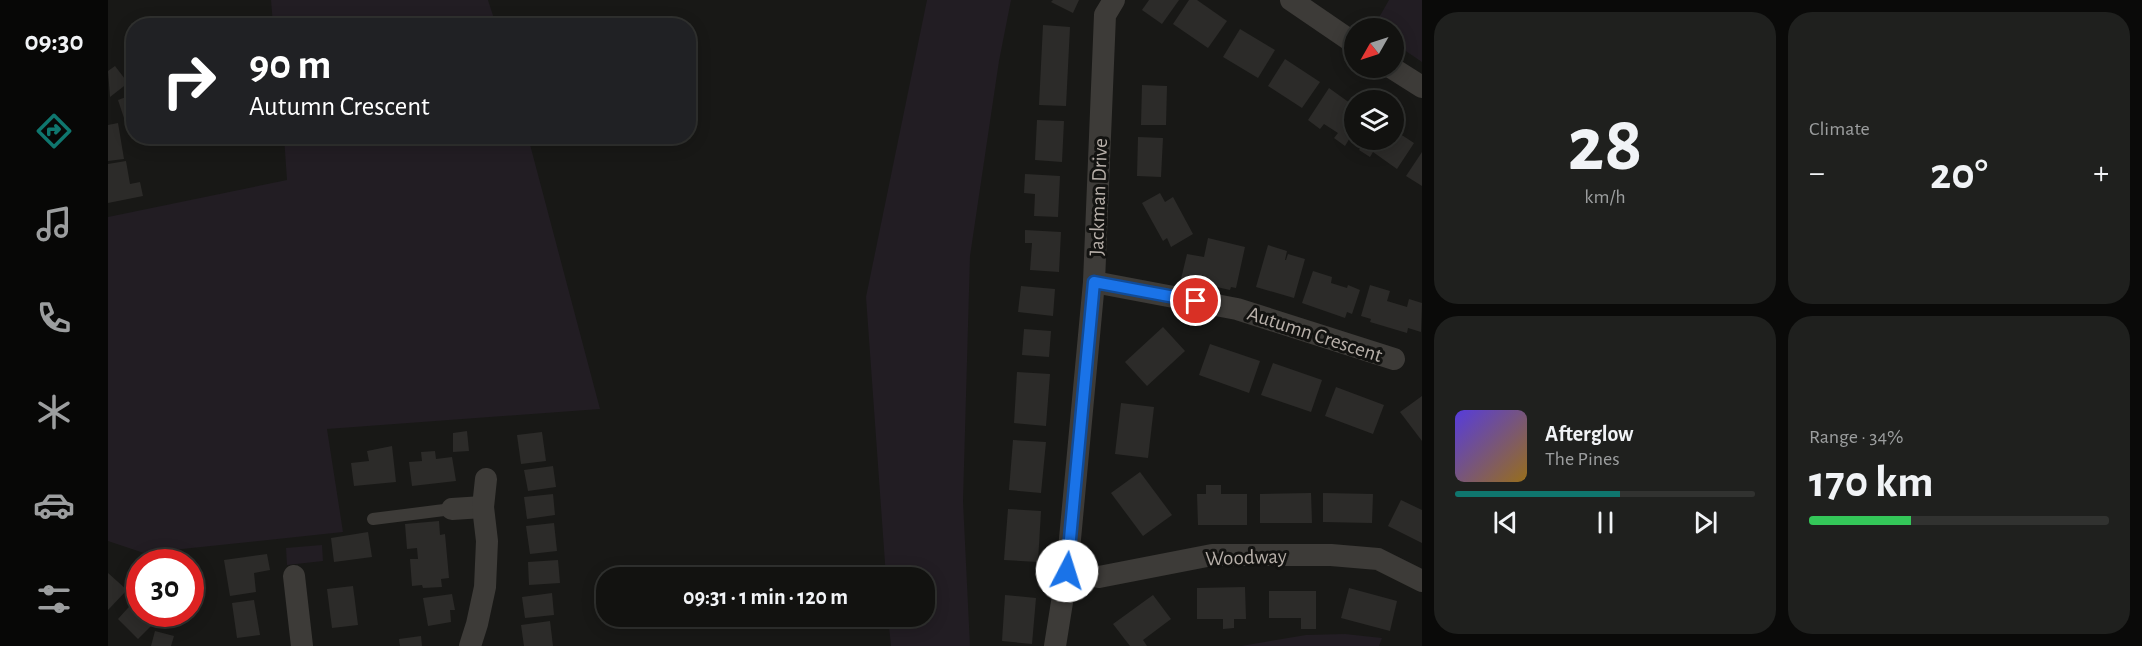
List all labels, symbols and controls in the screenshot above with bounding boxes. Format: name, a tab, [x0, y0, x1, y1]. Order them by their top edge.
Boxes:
north arrow	[1344, 18, 1404, 78]
map controls	[1344, 18, 1404, 150]
text: 09:30	[25, 28, 84, 55]
icon: right	[150, 42, 228, 120]
text: 90 m	[249, 44, 331, 86]
button: layers	[1344, 90, 1404, 150]
text: Autumn Crescent	[249, 93, 430, 120]
text: 28	[1567, 107, 1643, 185]
icon: directions	[33, 110, 75, 152]
text: Climate	[1809, 119, 1870, 139]
street label: Jackman Drive	[1086, 138, 1111, 256]
text: 20°	[1930, 152, 1988, 197]
text: −	[1809, 157, 1825, 190]
text: +	[2093, 157, 2109, 190]
text: km/h	[1584, 187, 1626, 207]
icon: music	[33, 203, 75, 245]
pin	[1170, 275, 1221, 326]
icon: arrive	[1179, 284, 1212, 317]
icon: phone	[33, 297, 75, 339]
street label: Autumn Crescent	[1245, 303, 1385, 366]
icon: climate	[33, 391, 75, 433]
text: Afterglow	[1545, 423, 1633, 445]
text: Range · 34%	[1809, 427, 1904, 447]
text: The Pines	[1545, 449, 1620, 469]
text: 170 km	[1809, 460, 1933, 505]
icon: car	[33, 484, 75, 526]
icon: previous	[1489, 506, 1522, 539]
icon: pause	[1589, 506, 1622, 539]
icon: next	[1689, 506, 1722, 539]
position arrow	[1035, 539, 1099, 603]
street label: Woodway	[1205, 546, 1287, 569]
speed limit sign: 30	[126, 549, 204, 627]
icon: filters	[33, 578, 75, 620]
text: 09:31 · 1 min · 120 m	[683, 586, 848, 608]

